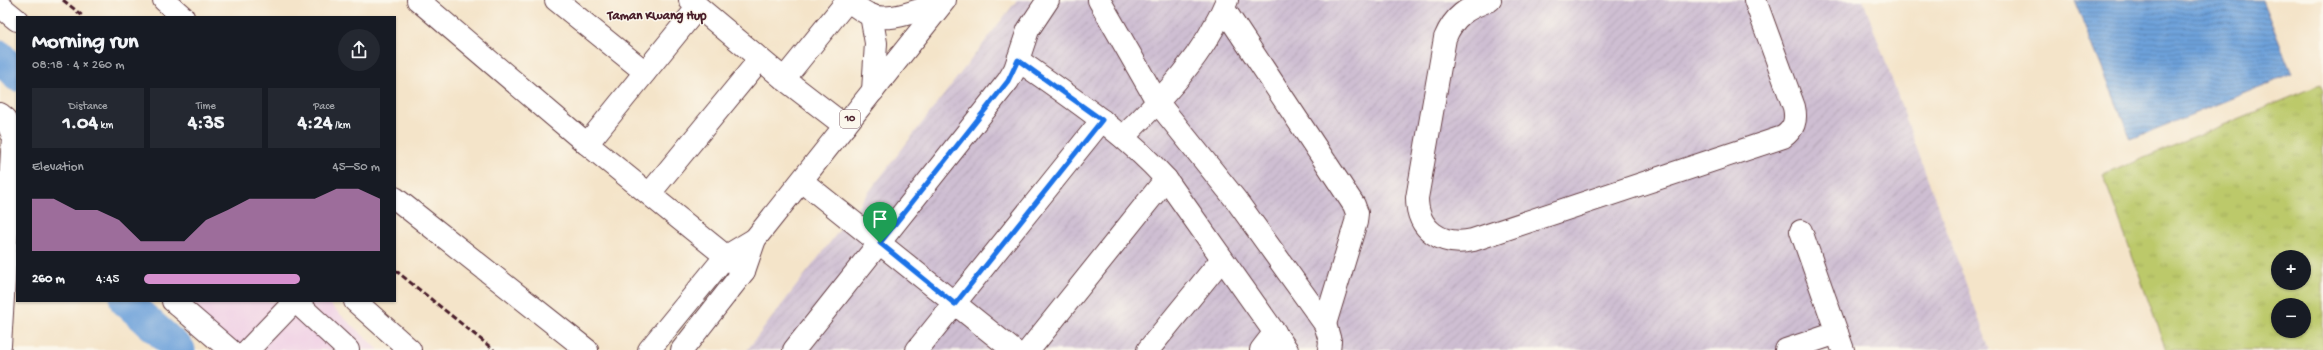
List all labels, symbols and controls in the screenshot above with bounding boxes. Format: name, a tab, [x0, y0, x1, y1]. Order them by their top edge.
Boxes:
district label: Taman Kwang Hup	[607, 9, 707, 25]
button: share	[338, 29, 380, 71]
text: Morning run	[32, 30, 138, 56]
text: 08:18 · 4 × 260 m	[32, 58, 124, 73]
text: Distance	[69, 101, 107, 113]
text: Time	[196, 101, 216, 113]
text: Pace	[313, 101, 335, 113]
road number: 10	[840, 110, 860, 128]
text: 1.04	[63, 113, 98, 136]
text: 4:35	[188, 113, 224, 136]
text: 4:24	[298, 113, 333, 136]
text: km	[98, 120, 113, 132]
text: /km	[333, 120, 350, 132]
text: Elevation	[32, 160, 84, 175]
text: 45–50 m	[333, 160, 380, 175]
pin	[863, 202, 897, 243]
icon: arrive	[869, 208, 891, 230]
map controls	[2271, 250, 2311, 338]
button: +	[2271, 250, 2311, 290]
text: 260 m	[32, 272, 65, 287]
text: 4:45	[96, 272, 119, 287]
button: −	[2271, 298, 2311, 338]

